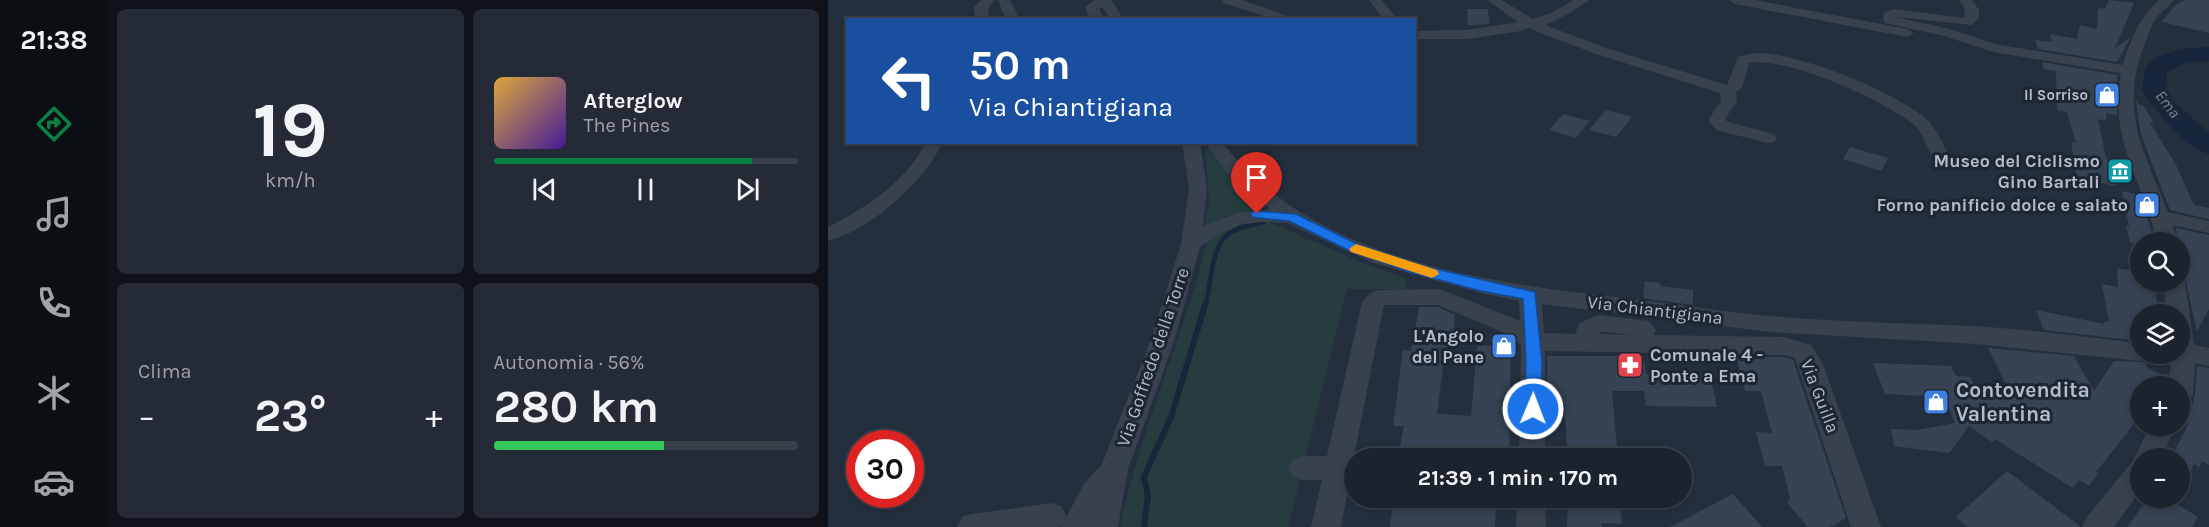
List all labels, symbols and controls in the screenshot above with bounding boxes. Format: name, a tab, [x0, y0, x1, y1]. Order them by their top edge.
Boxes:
text: 21:38	[20, 24, 88, 56]
text: 50 m	[969, 40, 1071, 90]
icon: left	[870, 42, 948, 120]
shop icon: Il Sorriso	[2092, 80, 2122, 110]
text: 19	[253, 84, 328, 176]
place label: Il Sorriso	[2024, 86, 2088, 104]
water label: Ema	[2151, 86, 2185, 122]
text: Afterglow	[584, 88, 683, 114]
text: Via Chiantigiana	[969, 91, 1173, 123]
icon: directions	[33, 103, 75, 145]
text: The Pines	[584, 114, 670, 137]
place label: Museo del Ciclismo Gino Bartali	[1934, 150, 2100, 193]
pin	[1231, 152, 1282, 214]
museum icon: Museo del Ciclismo Gino Bartali	[2105, 156, 2135, 186]
icon: arrive	[1240, 161, 1273, 194]
text: km/h	[265, 169, 316, 192]
icon: previous	[528, 173, 561, 206]
icon: pause	[629, 173, 662, 206]
icon: next	[731, 173, 764, 206]
shop icon: Forno panificio dolce e salato	[2132, 190, 2162, 220]
icon: music	[33, 193, 75, 235]
place label: Forno panificio dolce e salato	[1876, 194, 2128, 216]
map controls	[2130, 232, 2190, 508]
button: search	[2130, 232, 2190, 292]
street label: Via Goffredo della Torre	[1112, 265, 1194, 449]
icon: phone	[33, 282, 75, 324]
street label: Via Chiantigiana	[1586, 291, 1724, 329]
button: layers	[2130, 304, 2190, 364]
place label: L'Angolo del Pane	[1412, 325, 1484, 368]
shop icon: L'Angolo del Pane	[1489, 331, 1519, 361]
place label: Comunale 4 - Ponte a Ema	[1650, 344, 1763, 387]
pharmacy icon: Comunale 4 - Ponte a Ema	[1615, 350, 1645, 380]
text: Autonomia · 56%	[494, 351, 645, 374]
street label: Via Guilla	[1796, 356, 1844, 436]
text: Clima	[138, 360, 192, 383]
icon: climate	[33, 372, 75, 414]
button: +	[2130, 376, 2190, 436]
position arrow	[1501, 377, 1565, 441]
place label: Contovendita Valentina	[1956, 378, 2090, 426]
text: 280 km	[494, 381, 659, 433]
shop icon: Contovendita Valentina	[1921, 387, 1951, 417]
text: 23°	[254, 390, 327, 442]
text: −	[138, 397, 155, 435]
text: +	[425, 397, 442, 435]
speed limit sign: 30	[846, 430, 924, 508]
button: −	[2130, 448, 2190, 508]
icon: car	[33, 461, 75, 503]
text: 21:39 · 1 min · 170 m	[1418, 465, 1618, 491]

